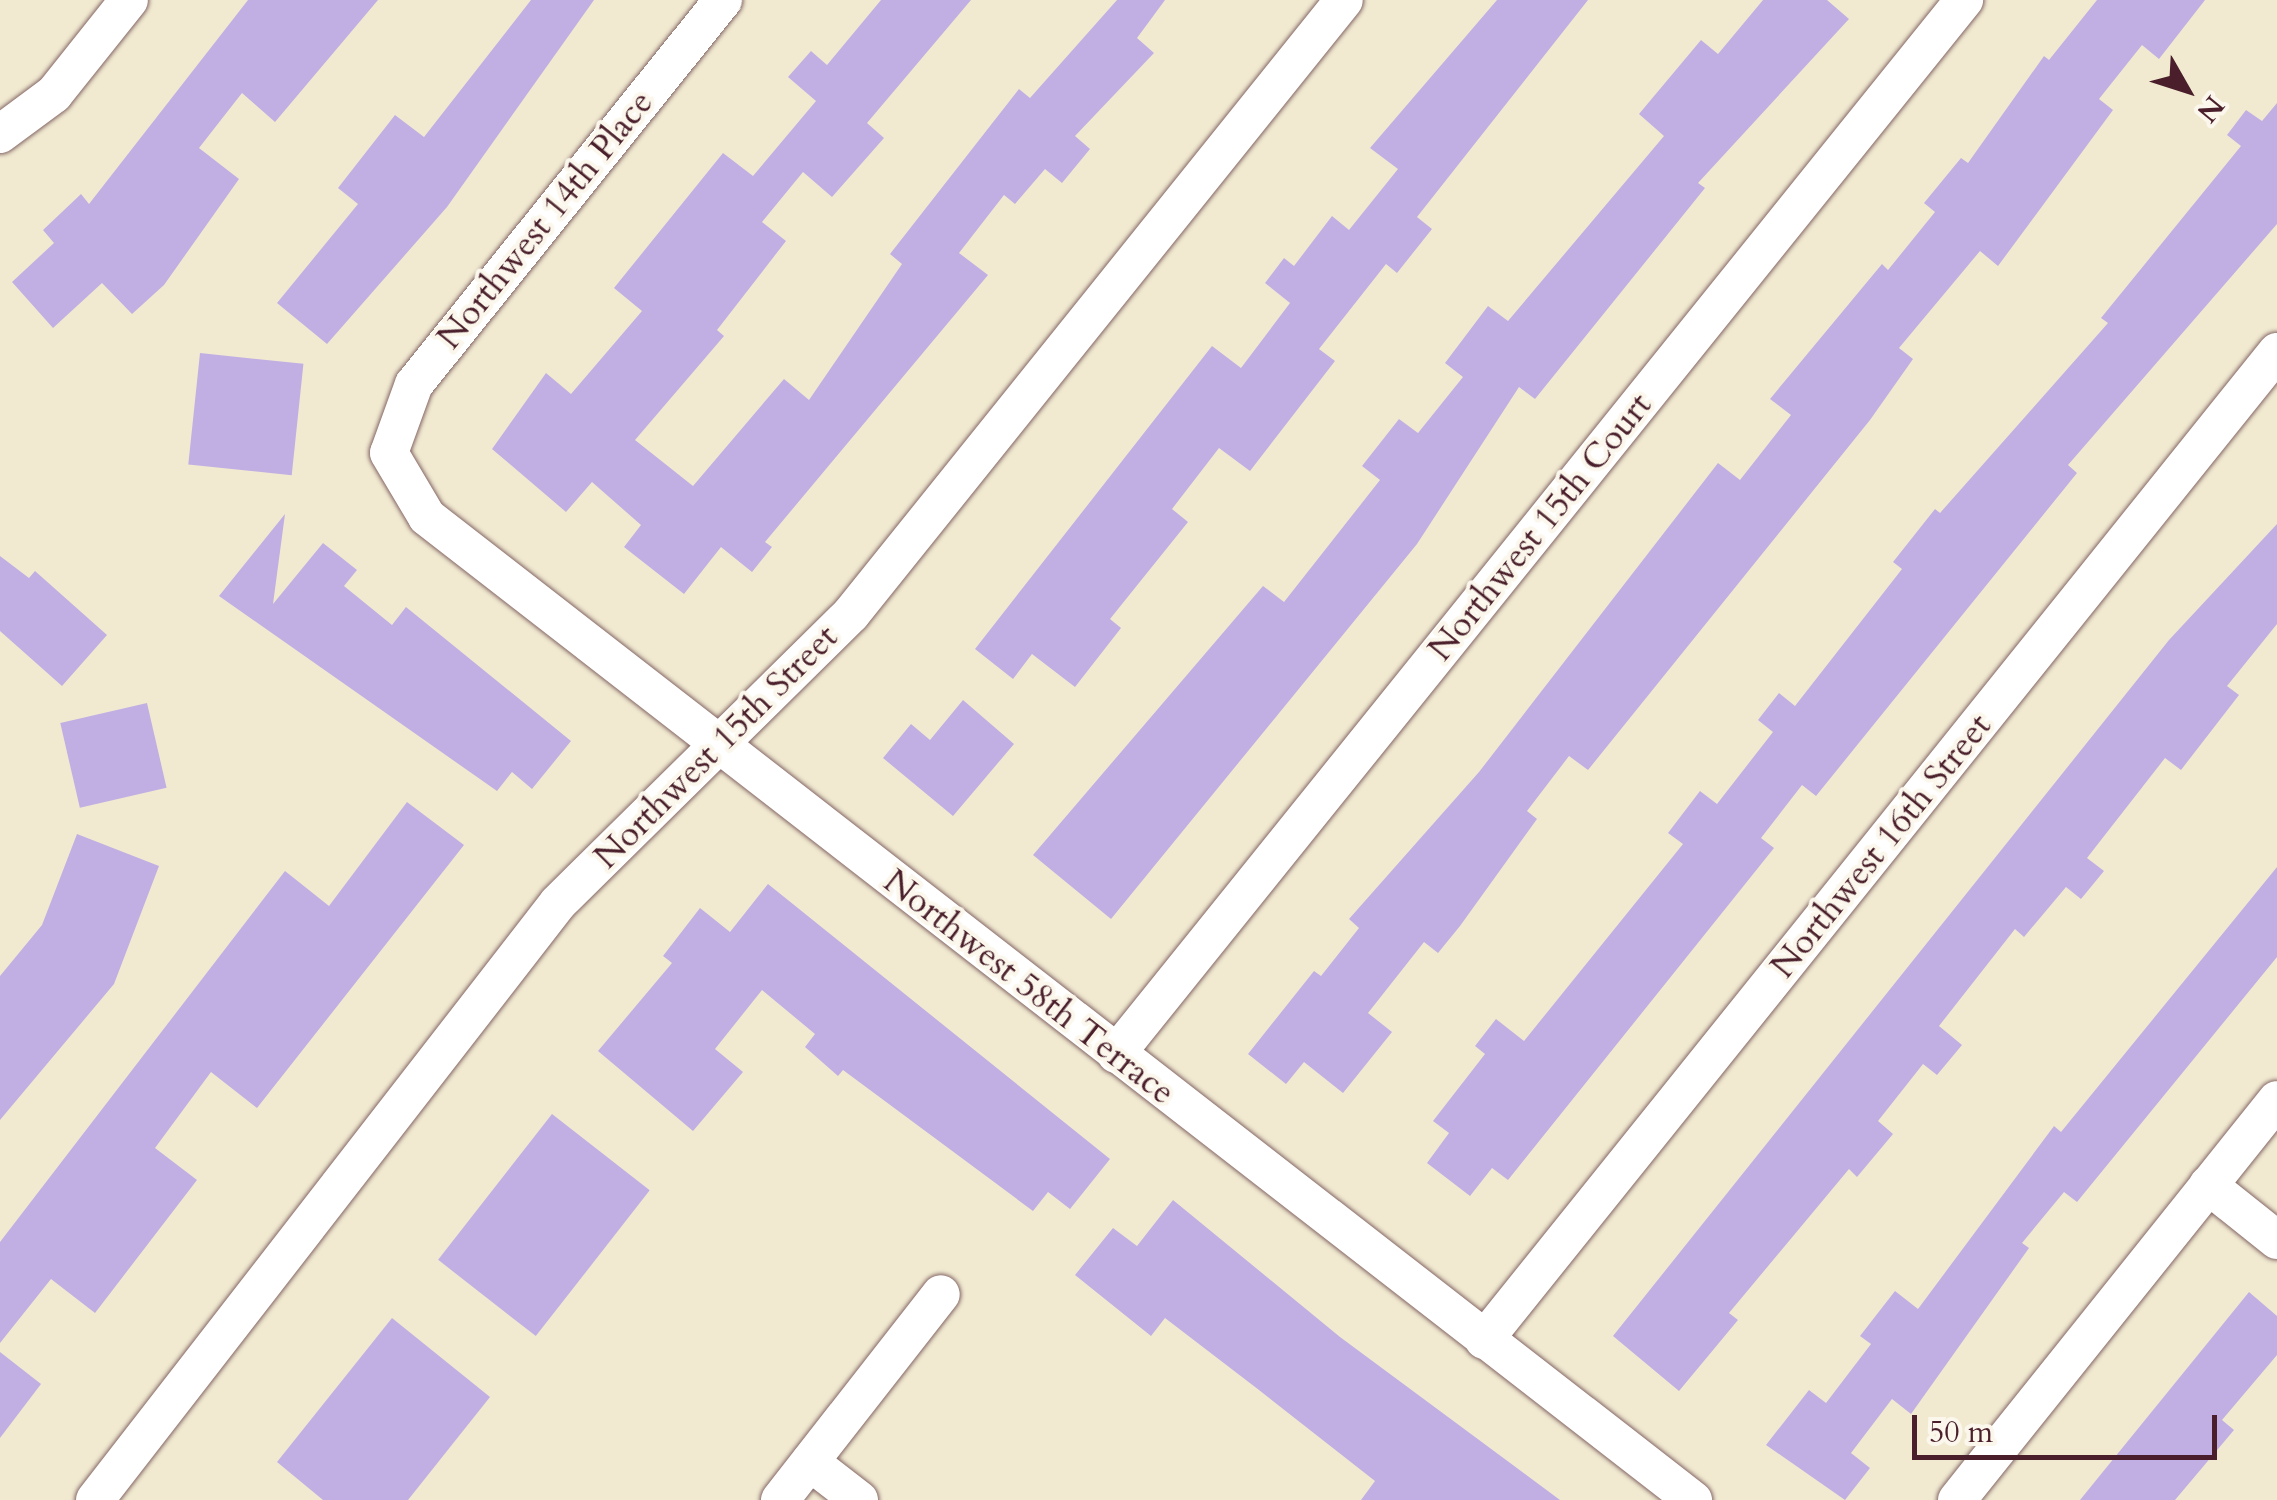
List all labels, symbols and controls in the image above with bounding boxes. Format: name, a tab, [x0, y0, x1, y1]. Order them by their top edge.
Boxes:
north arrow	[2137, 40, 2237, 140]
street label: Northwest 14th Place	[428, 82, 662, 358]
text: N	[2188, 87, 2233, 130]
street label: Northwest 15th Court	[1419, 385, 1661, 669]
street label: Northwest 15th Street	[585, 616, 847, 878]
street label: Northwest 16th Street	[1762, 705, 2000, 987]
street label: Northwest 58th Terrace	[875, 860, 1183, 1114]
scale bar	[1917, 1395, 2222, 1457]
text: 50 m	[1929, 1412, 1993, 1453]

